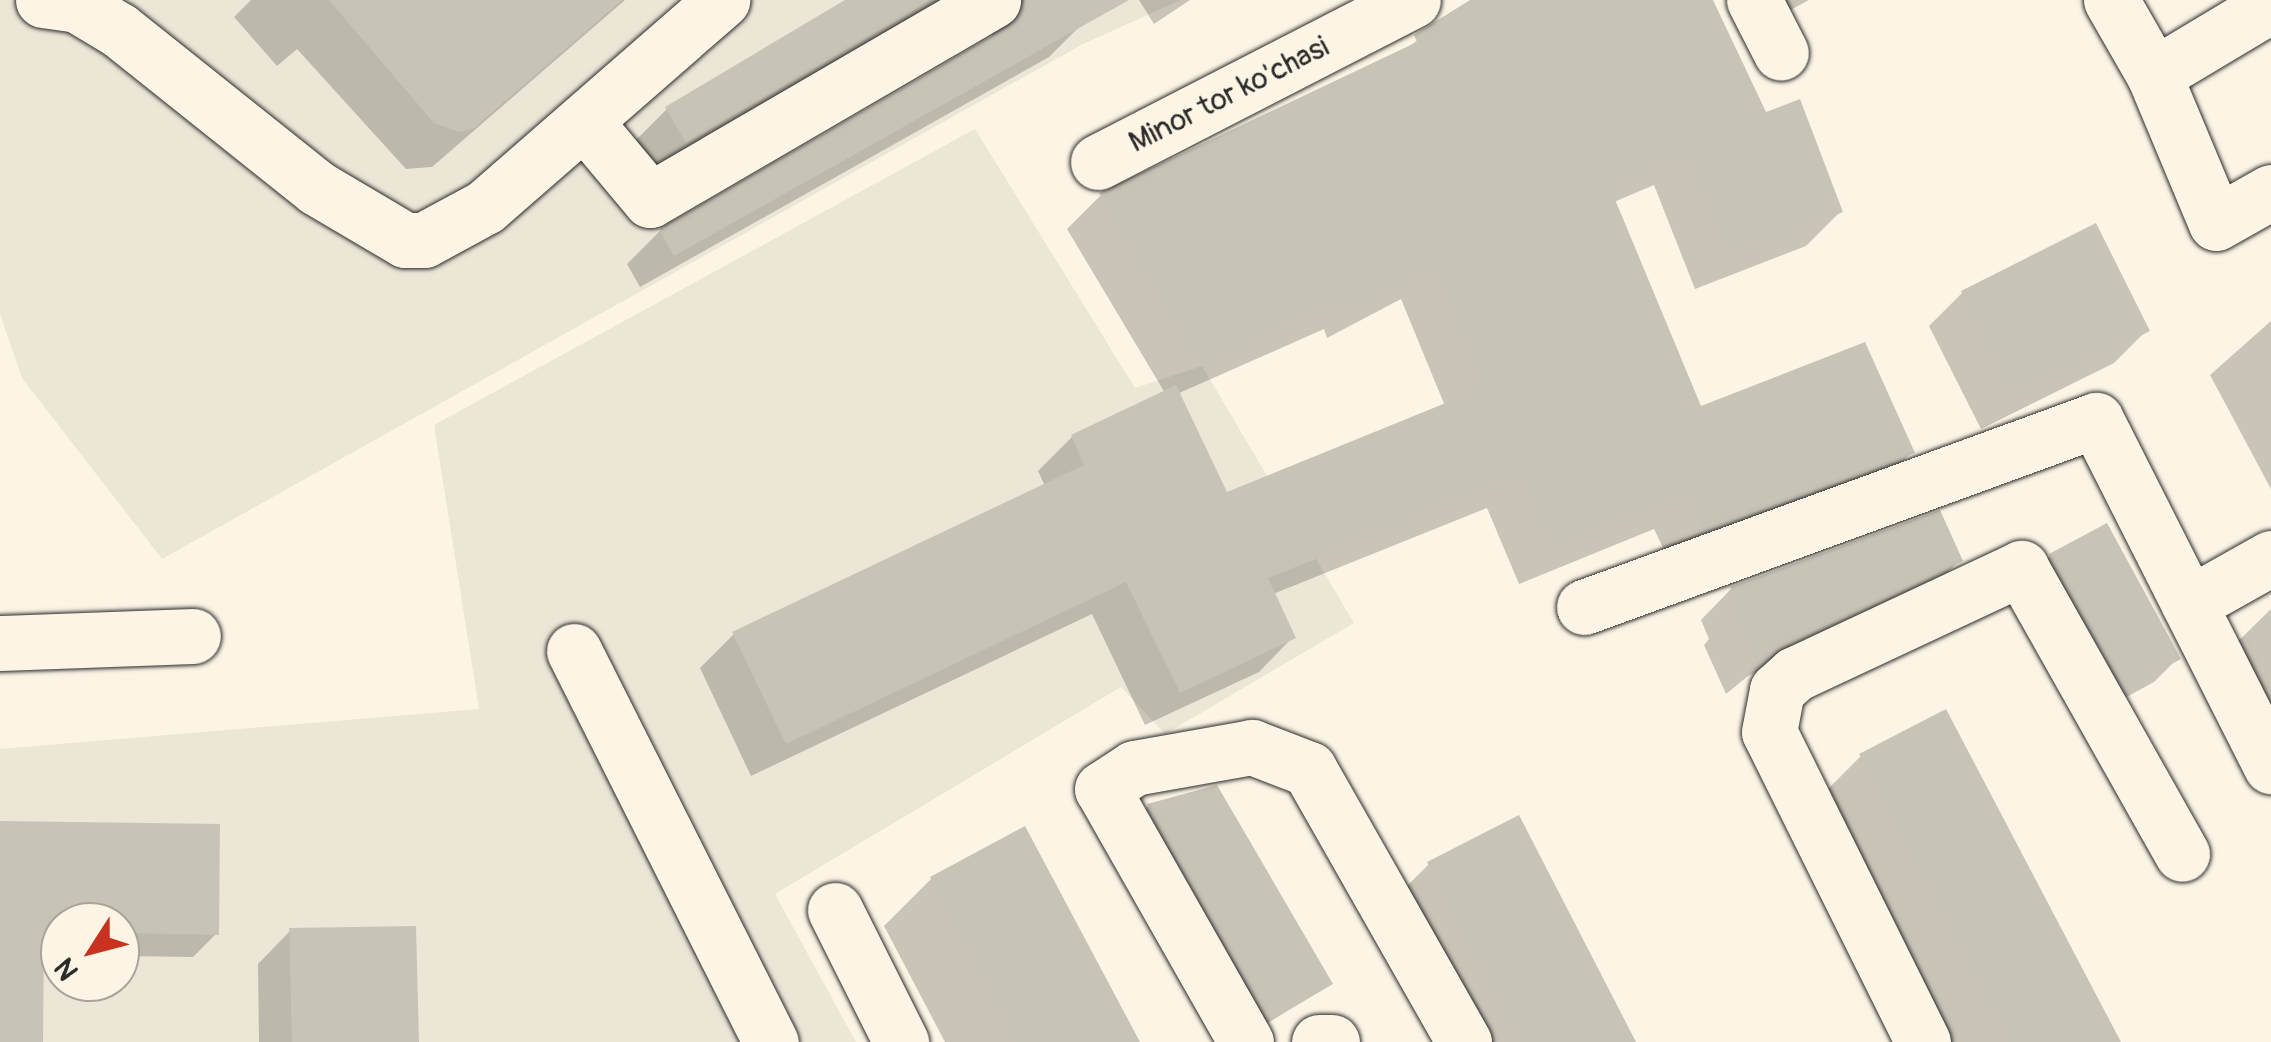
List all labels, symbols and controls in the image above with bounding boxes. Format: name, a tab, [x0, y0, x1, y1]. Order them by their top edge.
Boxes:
street label: Minor tor ko'chasi	[1123, 29, 1335, 161]
north arrow	[40, 902, 140, 1002]
text: N	[47, 951, 87, 987]

